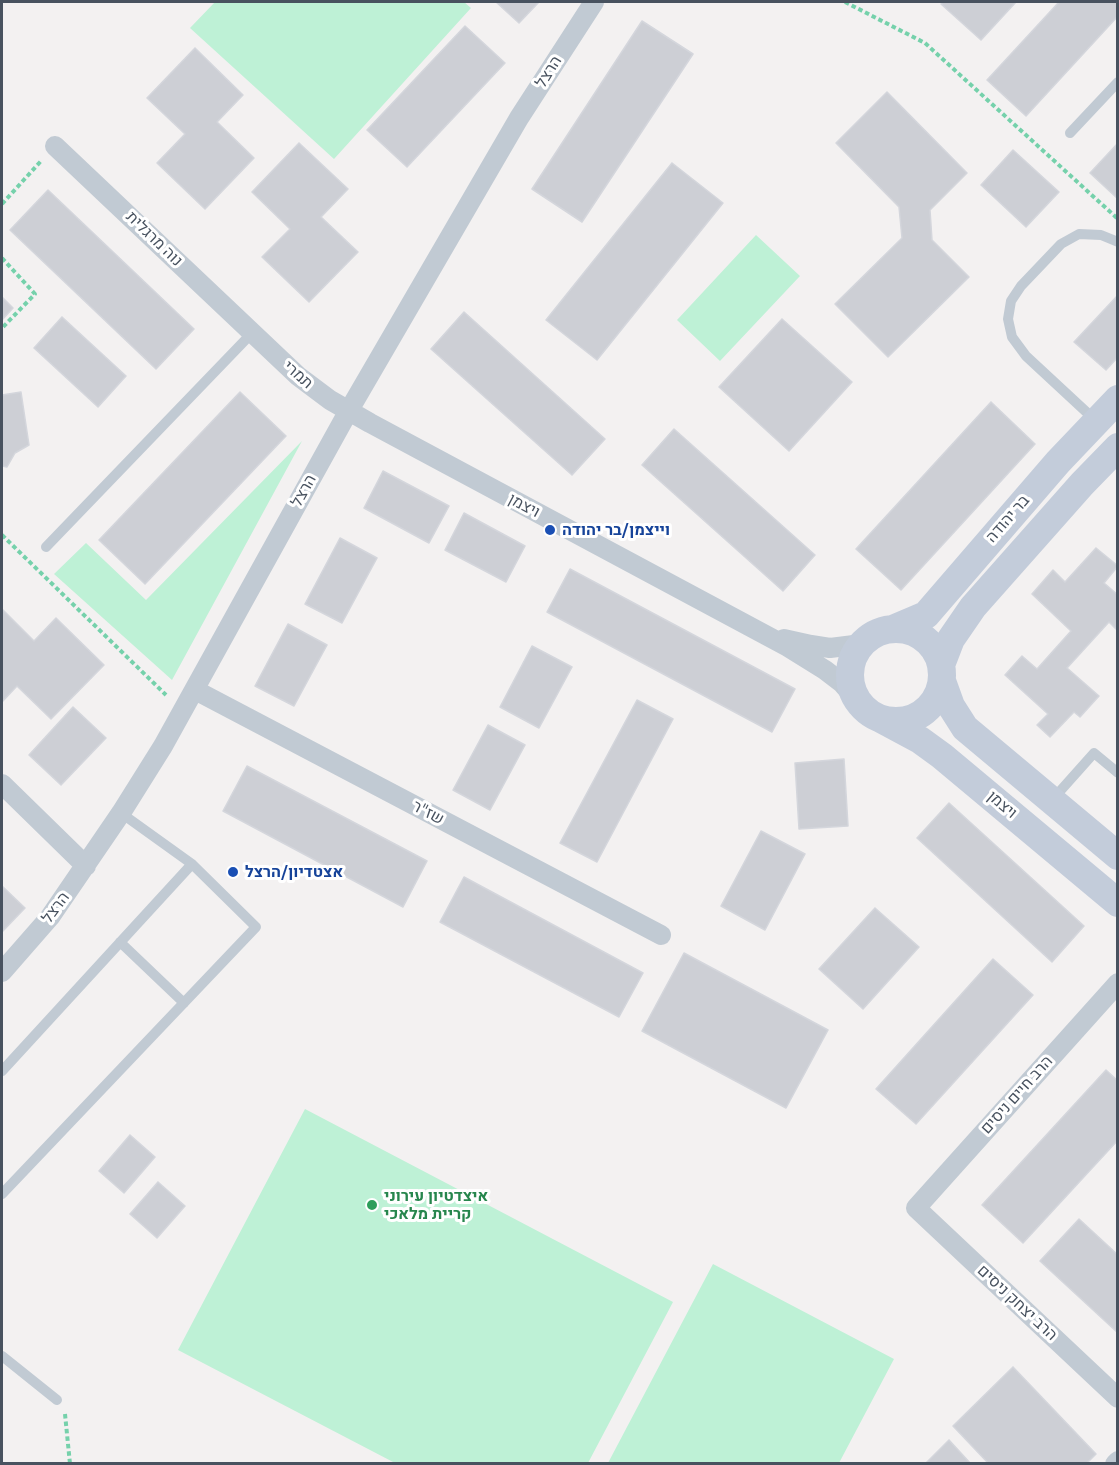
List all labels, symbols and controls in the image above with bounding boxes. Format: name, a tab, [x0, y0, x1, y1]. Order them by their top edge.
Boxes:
street label: הרצל	[532, 52, 566, 92]
street label: נוה מרגלית	[122, 207, 186, 271]
street label: תמרי	[279, 357, 317, 393]
street label: הרצל	[287, 471, 321, 511]
street label: ויצמן	[505, 490, 543, 522]
street label: בר יהודה	[982, 491, 1034, 547]
place label: וייצמן/בר יהודה	[562, 520, 670, 540]
marker: וייצמן/בר יהודה	[543, 523, 557, 537]
street label: ויצמן	[983, 787, 1021, 823]
street label: שז"ר	[409, 797, 447, 829]
place label: אצטדיון/הרצל	[245, 862, 343, 882]
marker: אצטדיון/הרצל	[226, 865, 240, 879]
street label: הרצל	[38, 889, 74, 927]
street label: הרב חיים ניסים	[977, 1052, 1057, 1138]
place label: איצדטיון עירוני קריית מלאכי	[384, 1186, 488, 1224]
marker: איצדטיון עירוני קריית מלאכי	[365, 1198, 379, 1212]
street label: הרב יצחק ניסים	[973, 1261, 1061, 1345]

